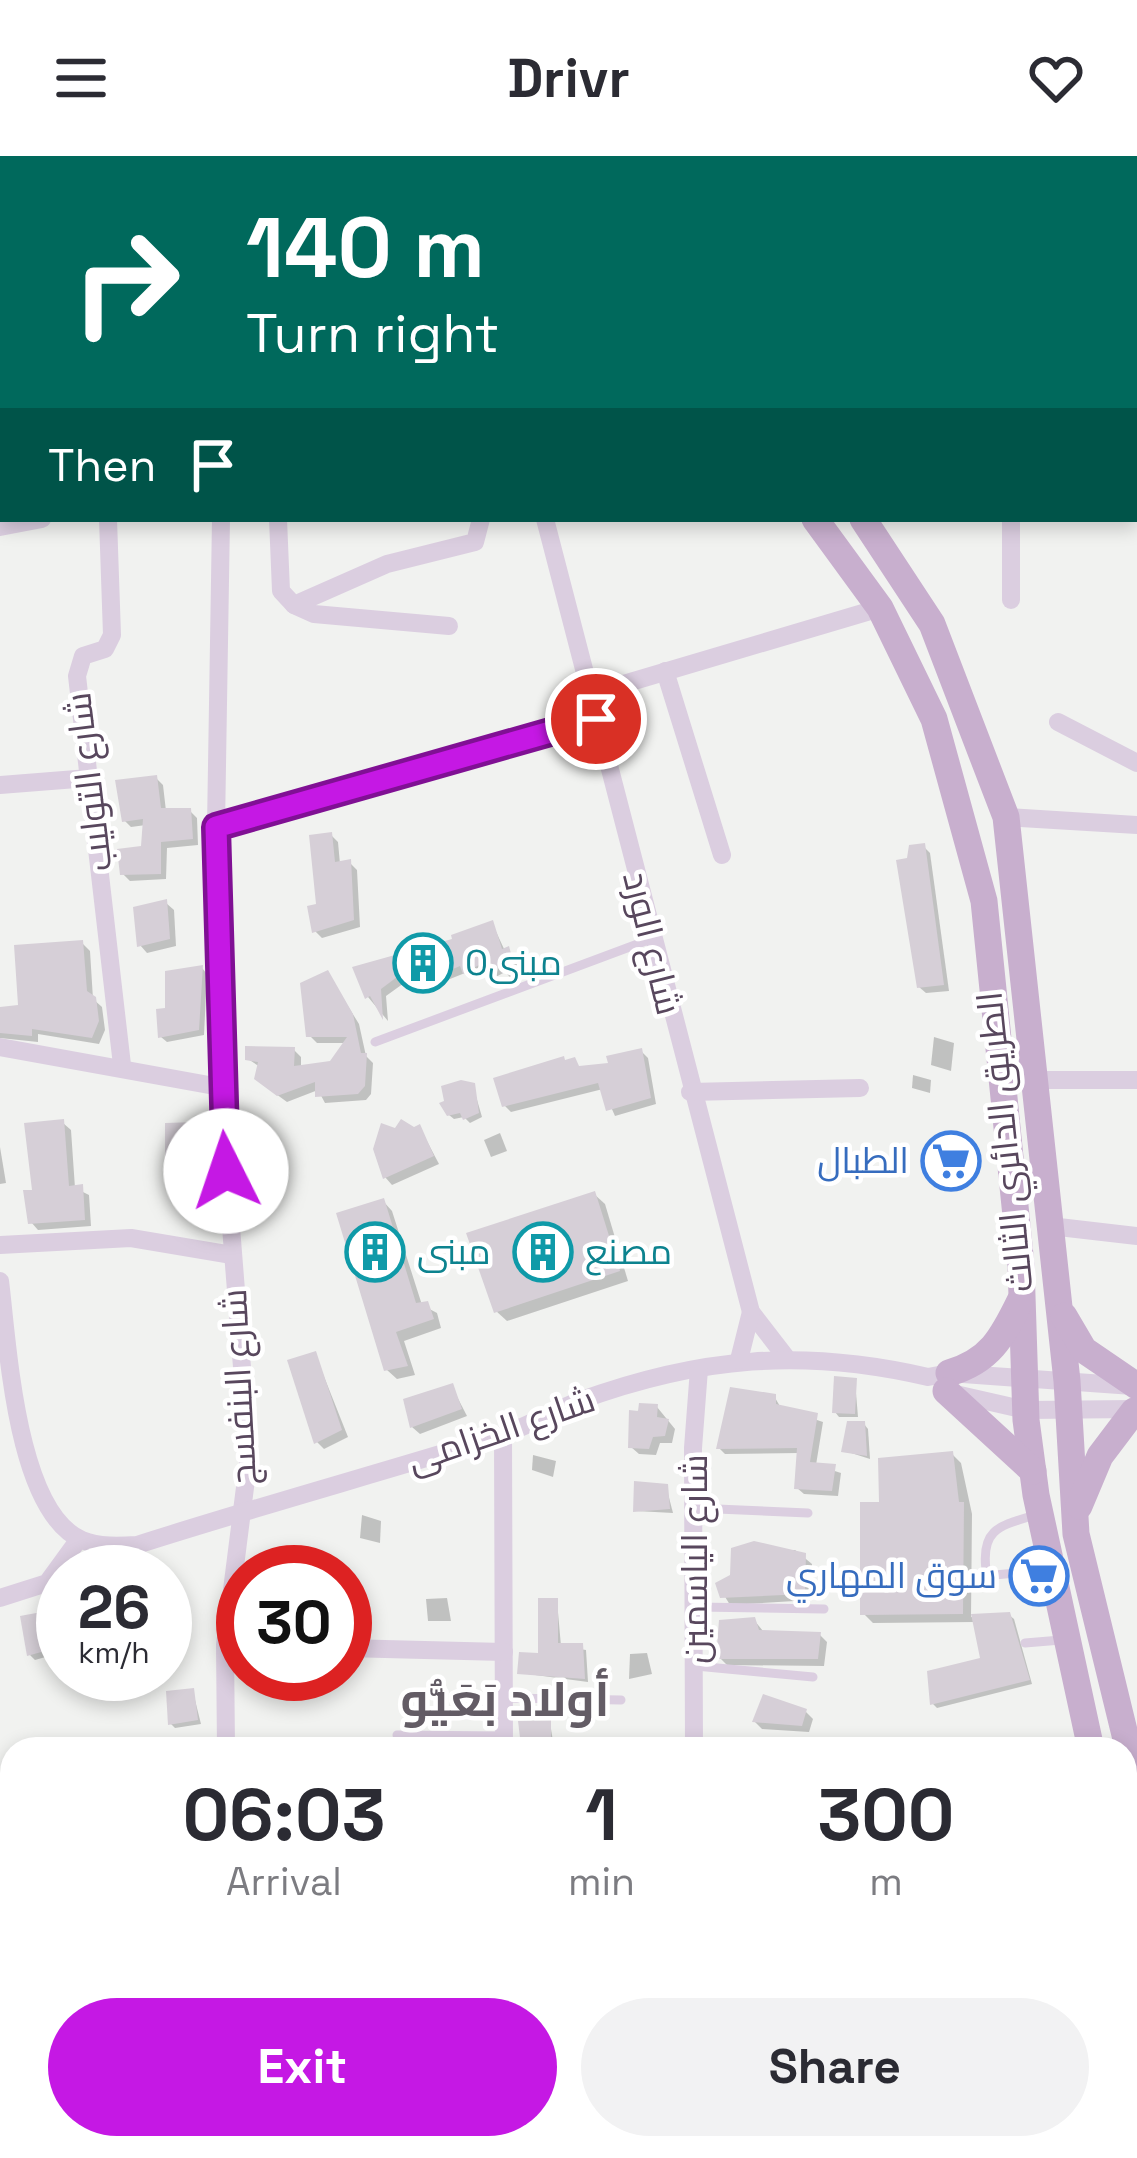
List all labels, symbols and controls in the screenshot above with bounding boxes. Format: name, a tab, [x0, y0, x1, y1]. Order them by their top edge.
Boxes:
text: Drivr	[507, 44, 630, 113]
icon: menu	[48, 45, 114, 111]
icon: heart	[1023, 45, 1089, 111]
text: 140 m	[246, 194, 485, 302]
icon: right	[48, 204, 204, 360]
text: Turn right	[246, 299, 499, 368]
icon: arrive	[180, 432, 246, 498]
text: Then	[48, 437, 156, 494]
pin	[545, 668, 647, 770]
icon: arrive	[563, 686, 629, 752]
street label: شارع التوليب	[55, 690, 124, 874]
street label: شارع الورد	[611, 866, 692, 1020]
building icon: مبنى0	[392, 932, 454, 994]
place label: مبنى0	[465, 940, 562, 986]
street label: الطريق الدائري الثالث	[966, 989, 1048, 1295]
position arrow	[163, 1108, 289, 1234]
supermarket icon: الطبال	[920, 1130, 982, 1192]
place label: الطبال	[817, 1138, 909, 1184]
building icon: مبنى	[344, 1221, 406, 1283]
building icon: مصنع	[512, 1221, 574, 1283]
place label: مبنى	[417, 1229, 491, 1275]
place label: مصنع	[585, 1229, 672, 1276]
street label: شارع البنفسج	[211, 1288, 268, 1486]
street label: شارع الخزامى	[401, 1376, 601, 1485]
street label: شارع الياسمين	[672, 1454, 719, 1664]
speed limit sign: 30	[216, 1545, 372, 1701]
supermarket icon: سوق المهاري	[1008, 1545, 1070, 1607]
place label: سوق المهاري	[786, 1553, 997, 1603]
text: 26	[78, 1569, 150, 1646]
text: km/h	[78, 1633, 150, 1672]
district label: أولاد بَعَيُّو	[401, 1668, 609, 1730]
text: 06:03	[182, 1769, 386, 1861]
text: 1	[585, 1769, 618, 1861]
text: 300	[817, 1769, 955, 1861]
text: Arrival	[226, 1857, 342, 1906]
text: min	[568, 1857, 635, 1906]
text: m	[869, 1857, 903, 1906]
button: Exit	[48, 1998, 557, 2136]
button: Share	[581, 1998, 1089, 2136]

